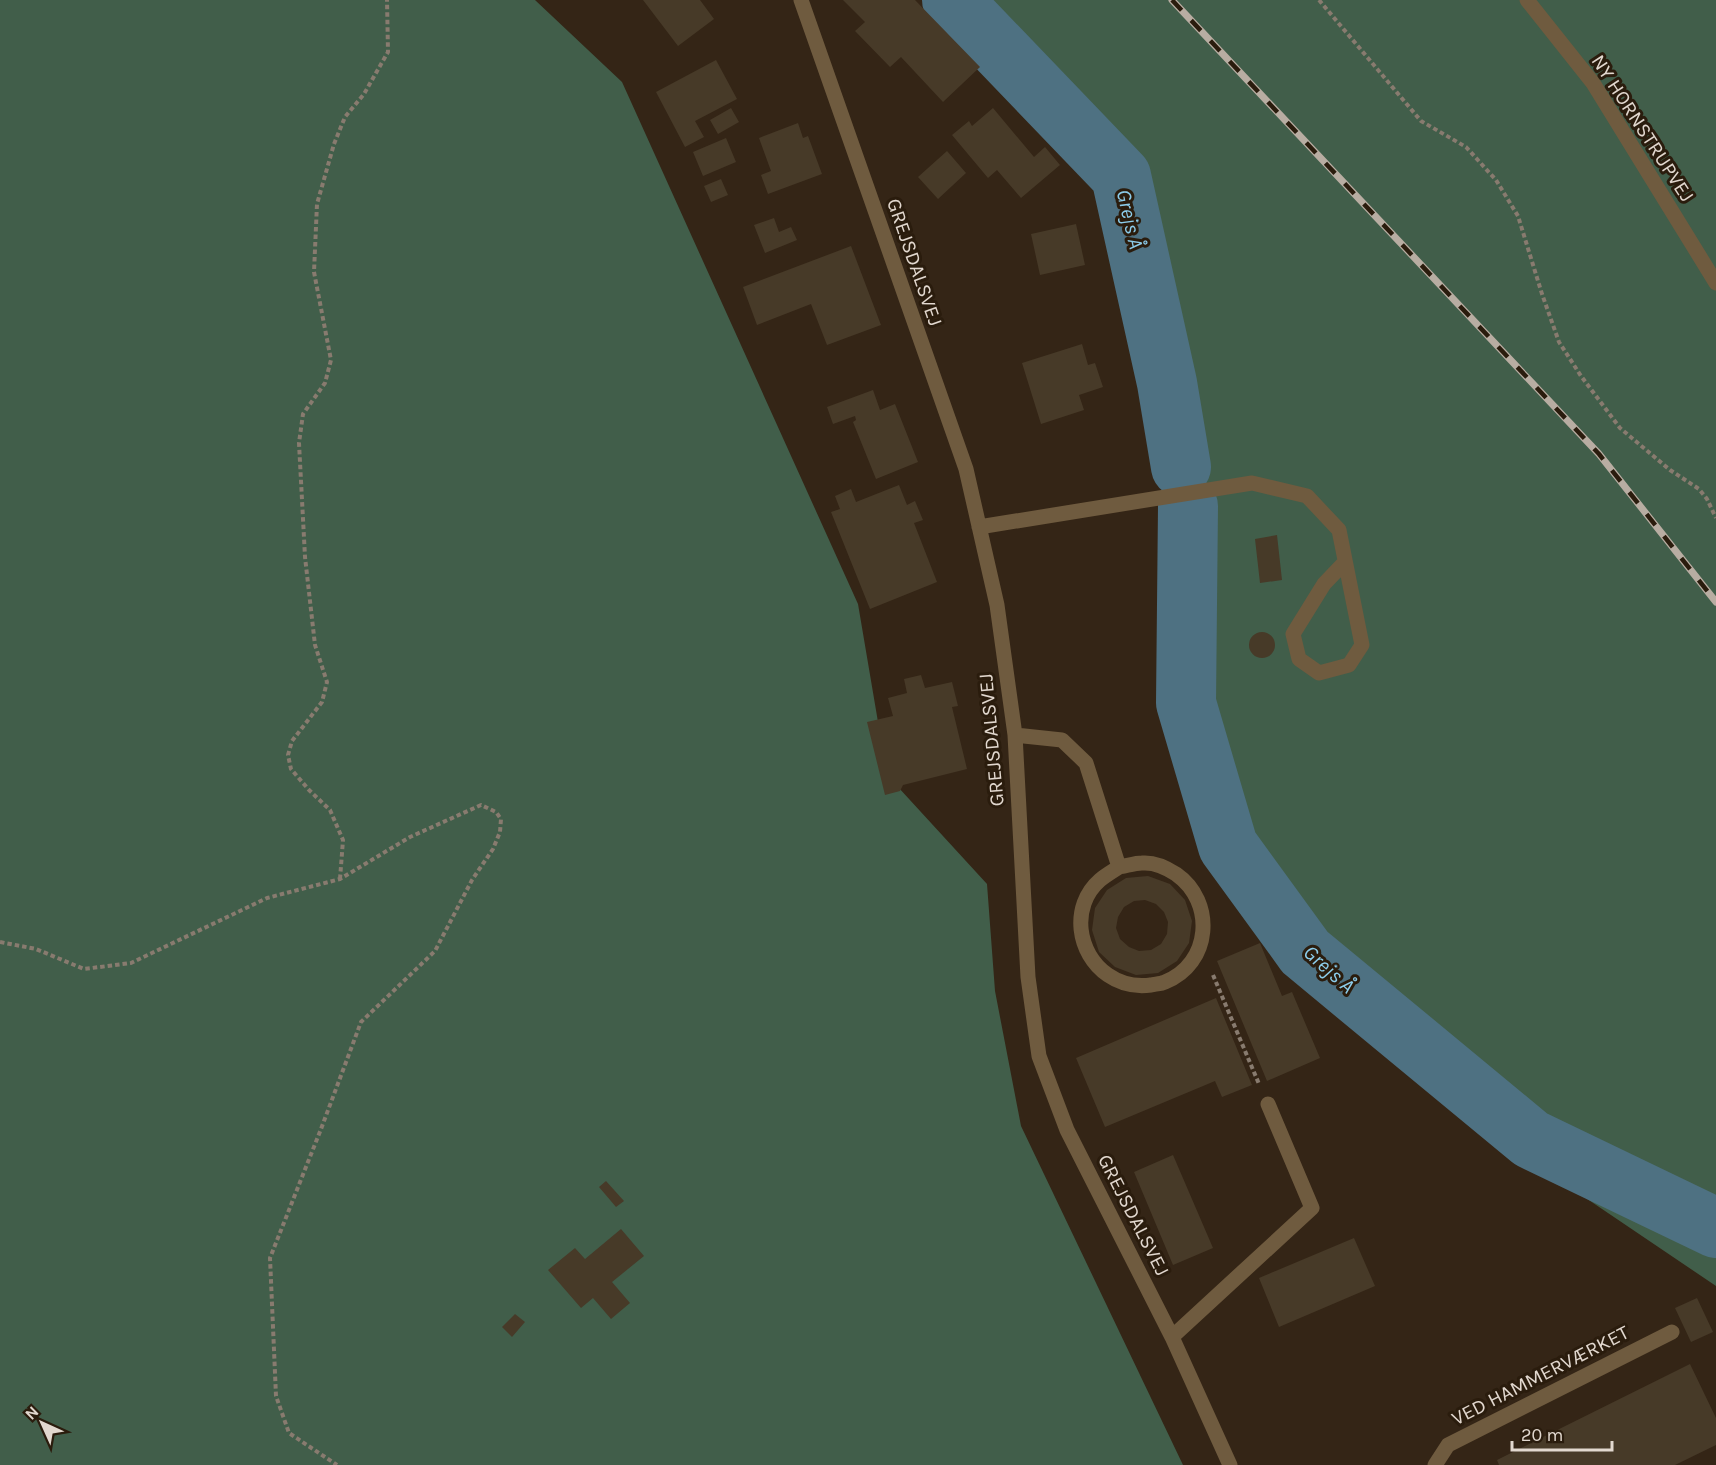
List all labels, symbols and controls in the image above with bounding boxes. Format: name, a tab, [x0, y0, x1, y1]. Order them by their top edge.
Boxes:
street label: NY HORNSTRUPVEJ	[1586, 50, 1699, 206]
water label: Grejs Å	[1112, 187, 1149, 251]
street label: GREJSDALSVEJ	[882, 195, 947, 329]
street label: GREJSDALSVEJ	[974, 673, 1009, 807]
water label: Grejs Å	[1299, 940, 1360, 998]
street label: GREJSDALSVEJ	[1093, 1151, 1174, 1280]
street label: VED HAMMERVÆRKET	[1448, 1321, 1633, 1430]
north arrow	[12, 1393, 72, 1453]
text: N	[21, 1402, 43, 1424]
scale bar	[1512, 1414, 1612, 1452]
text: 20 m	[1521, 1424, 1563, 1446]

